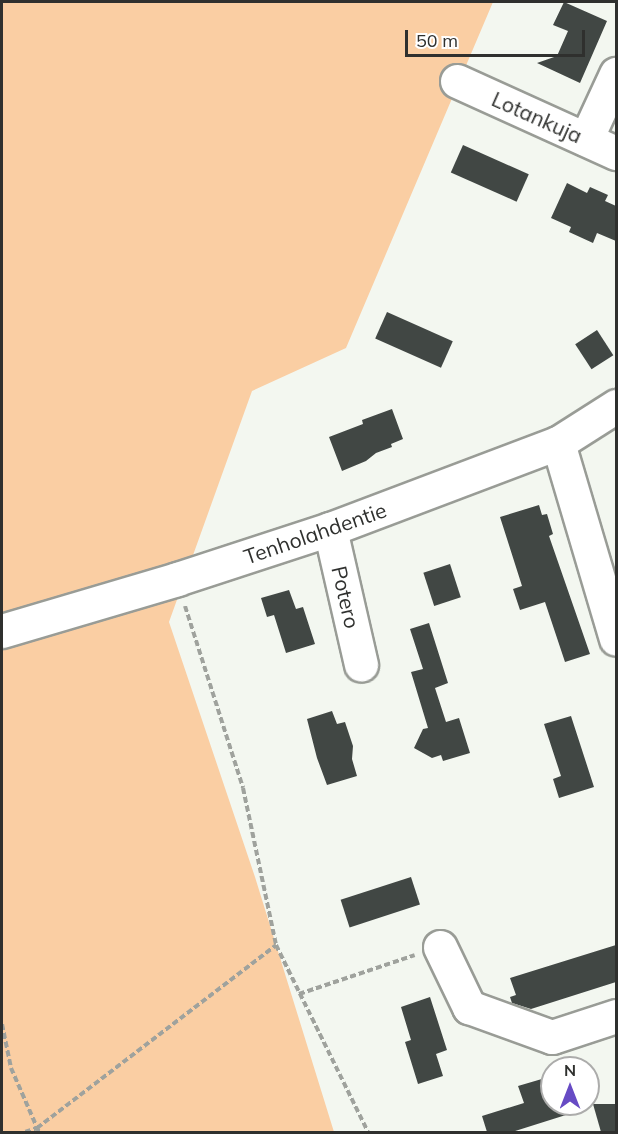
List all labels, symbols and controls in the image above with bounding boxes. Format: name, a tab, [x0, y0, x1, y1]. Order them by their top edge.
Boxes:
scale bar	[408, 18, 588, 56]
text: 50 m	[416, 29, 458, 52]
street label: Lotankuja	[488, 86, 586, 148]
street label: Tenholahdentie	[240, 497, 390, 569]
street label: Potero	[327, 563, 365, 631]
north arrow	[540, 1056, 600, 1116]
text: N	[564, 1060, 576, 1080]

